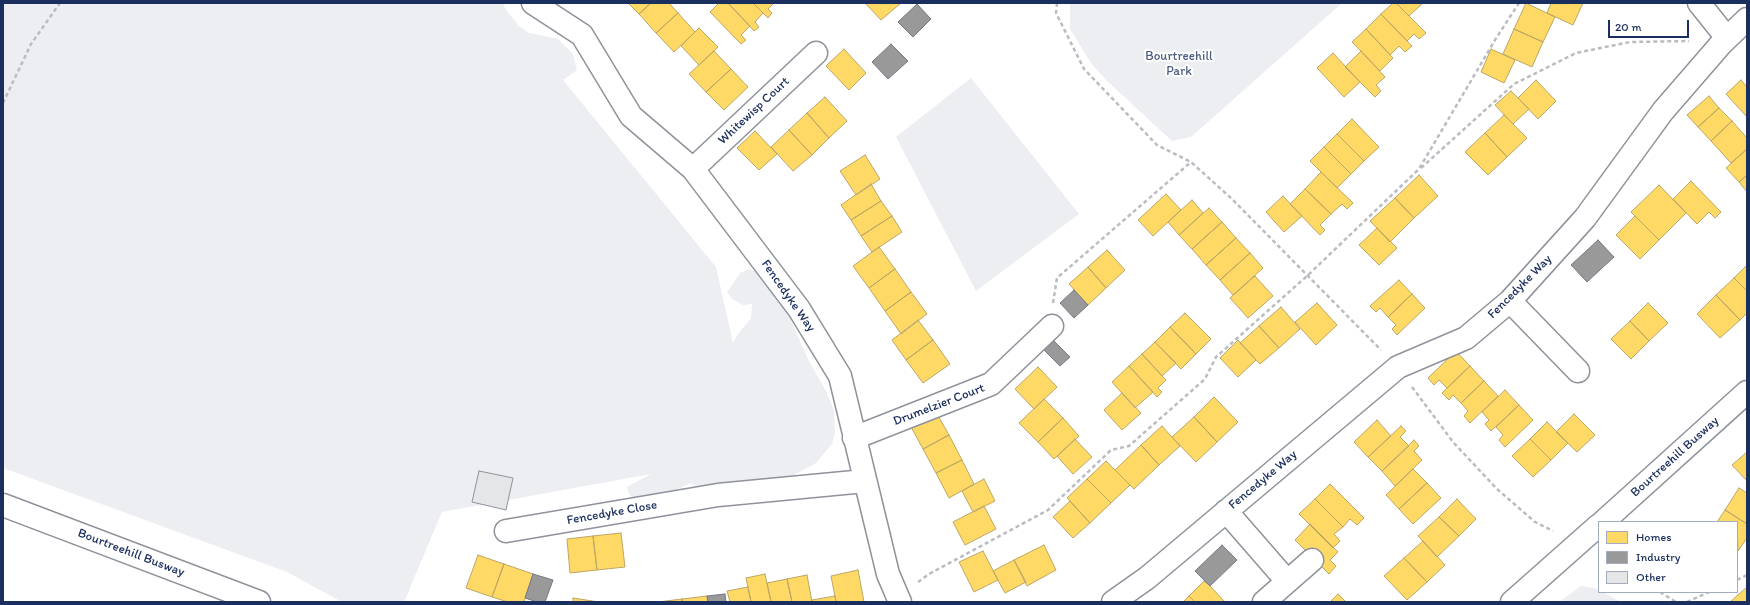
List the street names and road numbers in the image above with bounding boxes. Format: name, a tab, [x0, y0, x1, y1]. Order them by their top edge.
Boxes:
street label: Whitewisp Court	[715, 74, 793, 148]
street label: Fencedyke Way	[1485, 252, 1555, 322]
street label: Fencedyke Way	[757, 257, 819, 335]
street label: Drumelzier Court	[891, 380, 987, 430]
street label: Bourtreehill Busway	[1628, 413, 1722, 501]
street label: Fencedyke Way	[1226, 447, 1300, 513]
street label: Fencedyke Close	[566, 497, 658, 529]
street label: Bourtreehill Busway	[75, 525, 187, 581]

